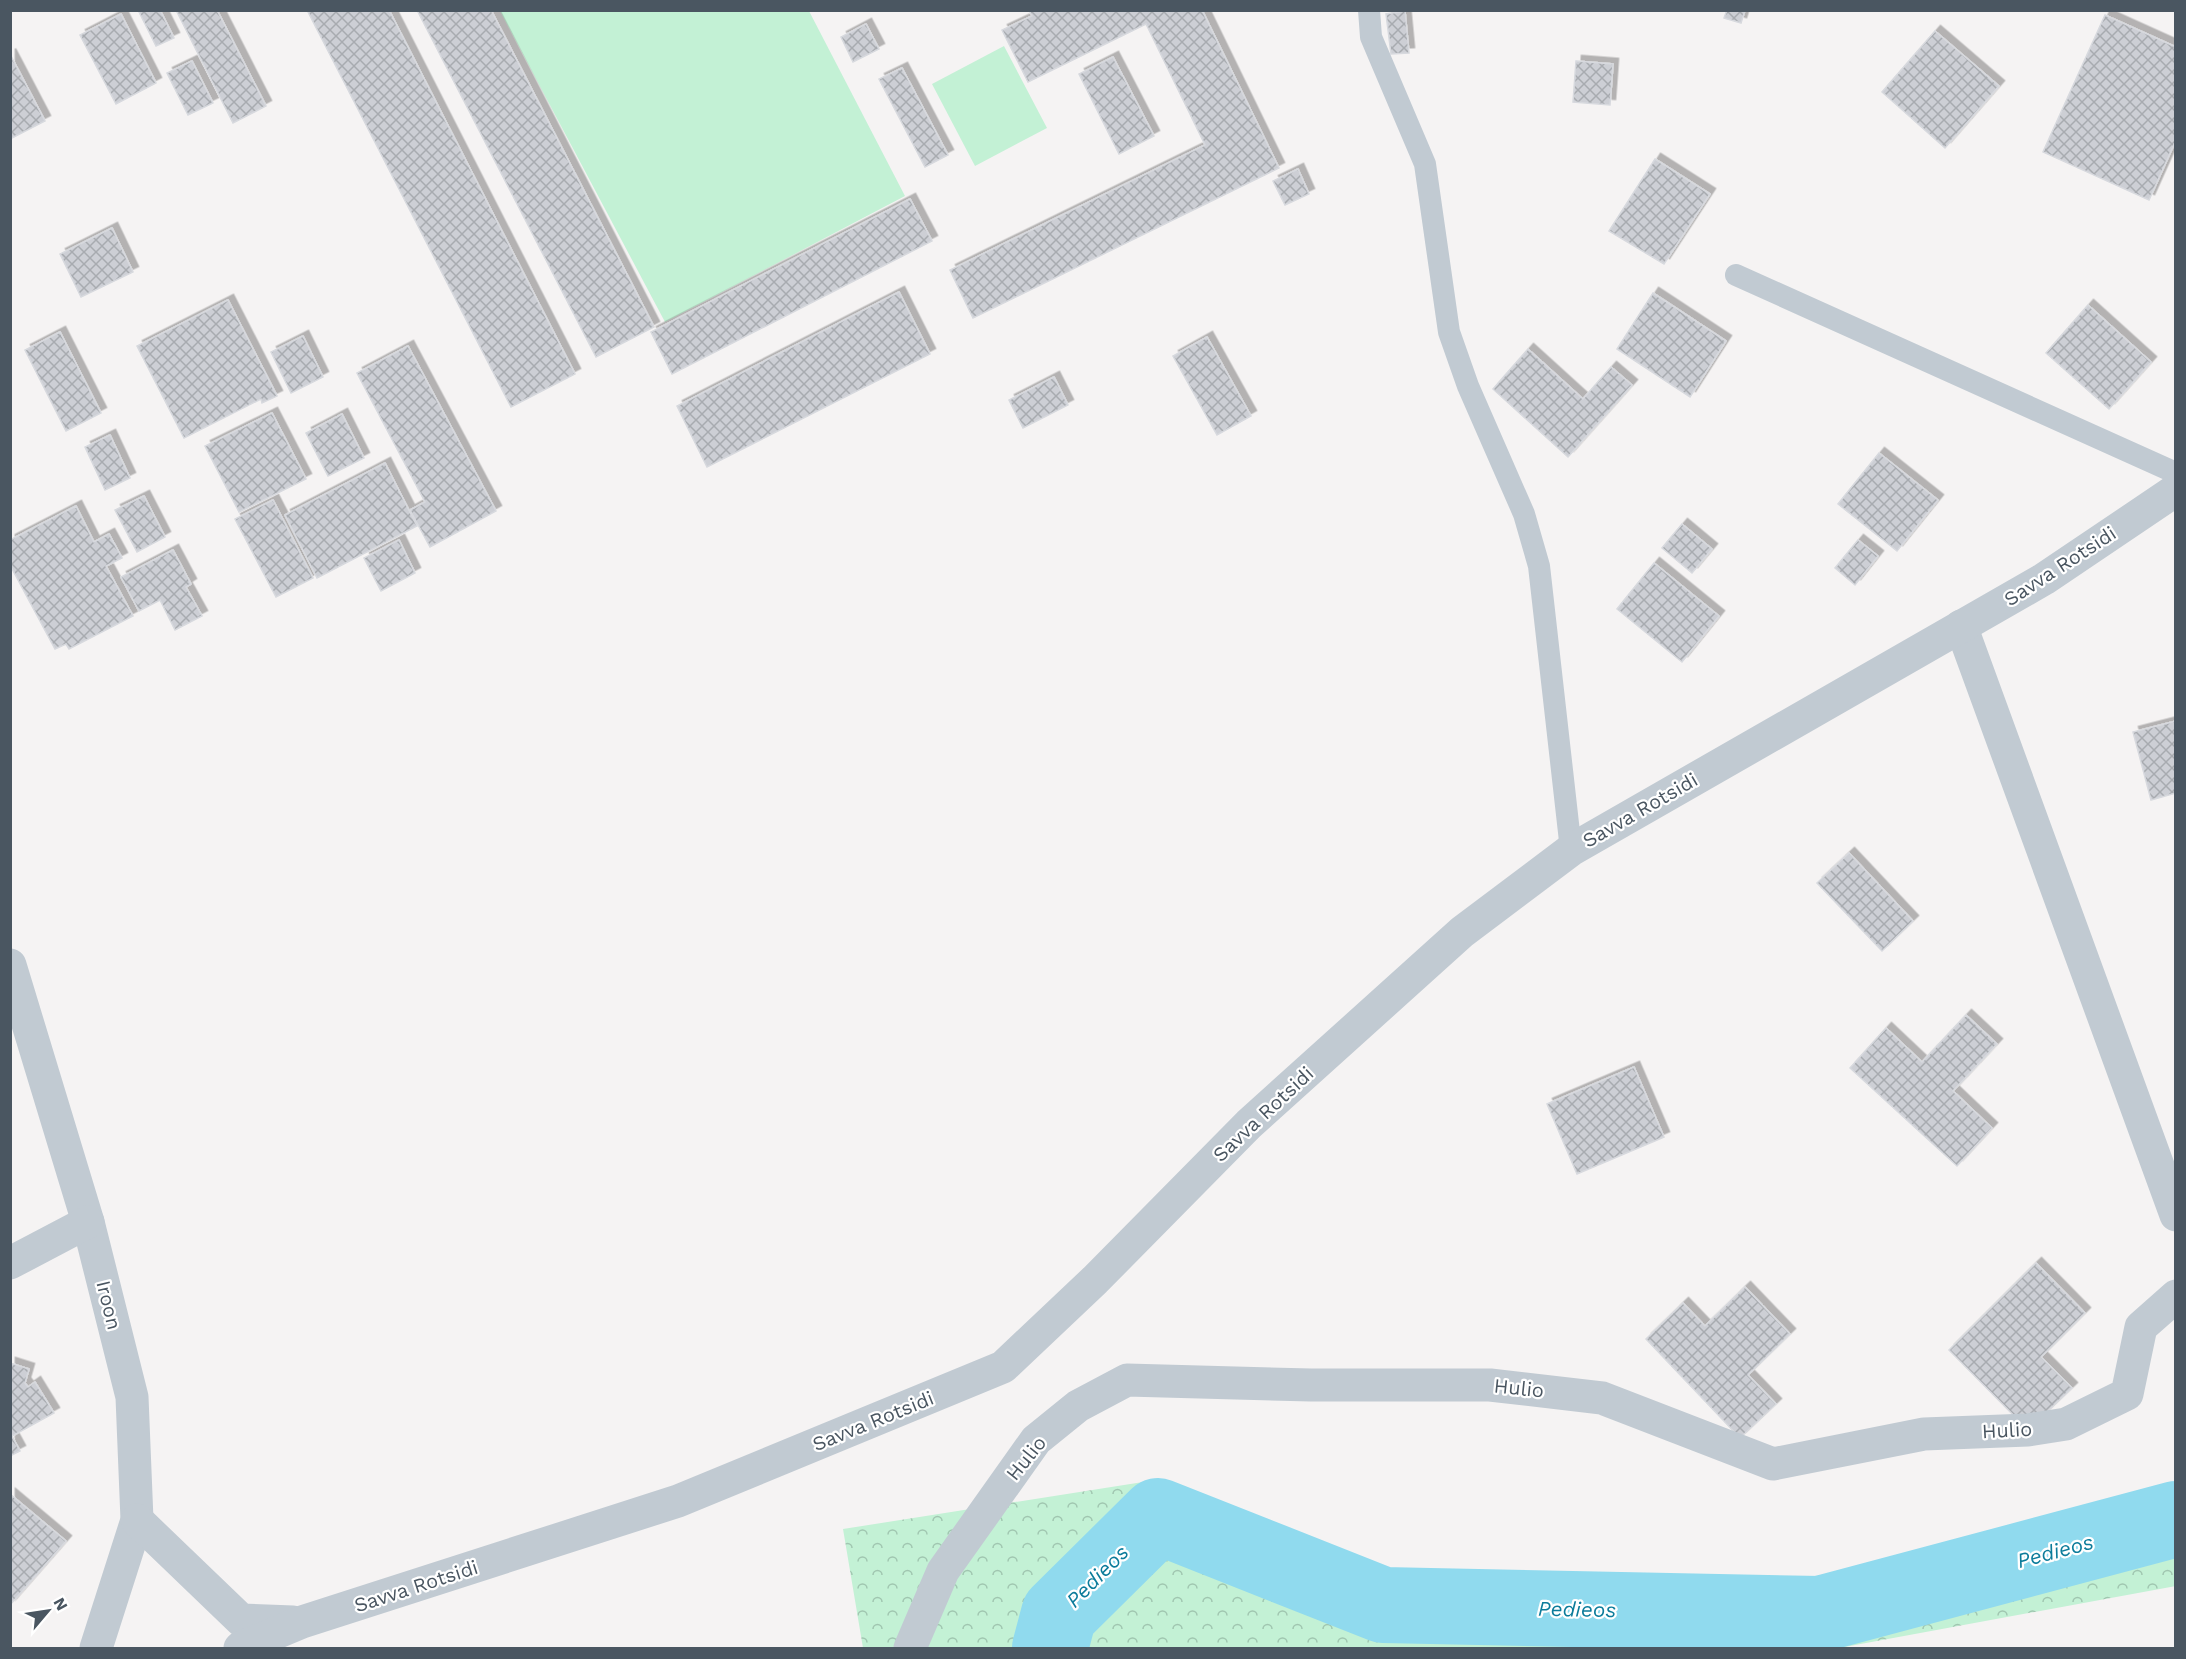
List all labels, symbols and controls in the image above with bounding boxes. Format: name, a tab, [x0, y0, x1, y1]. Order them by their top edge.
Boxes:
street label: Savva Rotsidi	[1999, 521, 2121, 611]
street label: Savva Rotsidi	[1578, 767, 1702, 853]
street label: Savva Rotsidi	[1208, 1061, 1318, 1167]
street label: Iroon	[91, 1278, 127, 1332]
street label: Hulio	[1493, 1373, 1545, 1403]
street label: Savva Rotsidi	[809, 1386, 937, 1456]
street label: Hulio	[1981, 1417, 2033, 1443]
street label: Hulio	[1001, 1431, 1051, 1485]
water label: Pedieos	[2014, 1529, 2096, 1573]
water label: Pedieos	[1061, 1539, 1134, 1612]
street label: Savva Rotsidi	[351, 1555, 481, 1617]
north arrow	[18, 1581, 78, 1641]
text: N	[49, 1594, 72, 1614]
water label: Pedieos	[1538, 1596, 1616, 1622]

